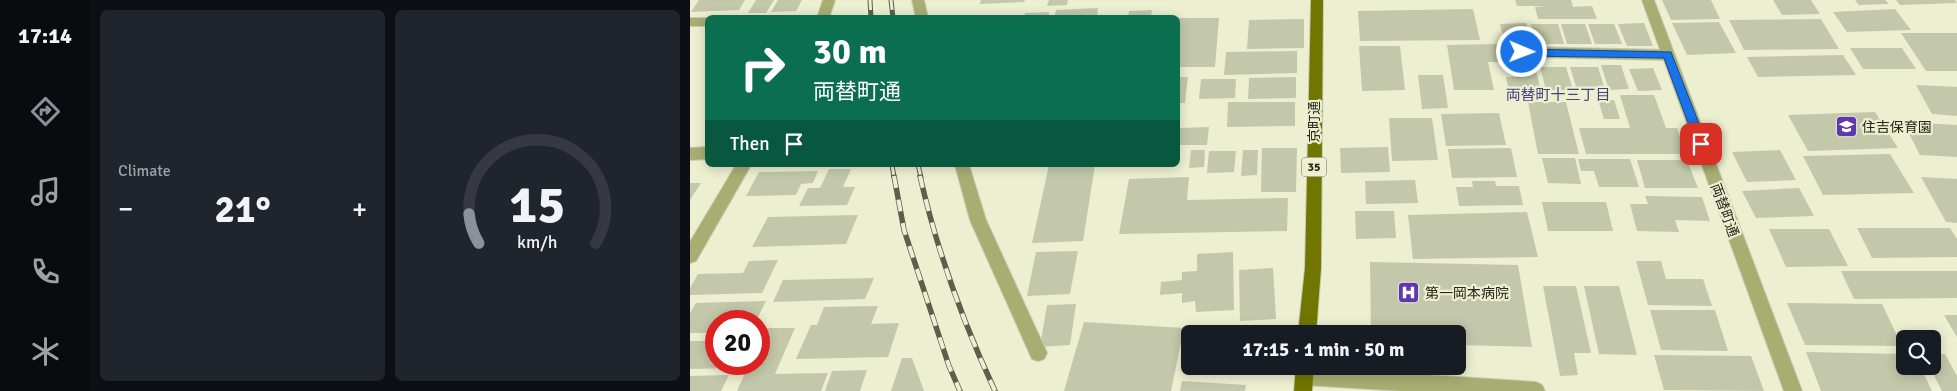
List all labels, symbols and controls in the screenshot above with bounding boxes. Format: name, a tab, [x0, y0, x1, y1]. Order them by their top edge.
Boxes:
text: 17:14	[18, 22, 72, 49]
position arrow	[1495, 25, 1547, 77]
text: 30 m	[813, 30, 887, 73]
icon: right	[730, 35, 795, 100]
text: 両替町通	[813, 78, 901, 105]
district label: 両替町十三丁目	[1505, 86, 1611, 104]
icon: directions	[28, 94, 63, 129]
street label: 京町通	[1306, 101, 1323, 143]
school or university icon: 住吉保育園	[1834, 115, 1858, 139]
place label: 住吉保育園	[1862, 119, 1932, 136]
pin	[1680, 123, 1722, 165]
icon: arrive	[780, 130, 808, 158]
icon: arrive	[1687, 130, 1715, 158]
text: Then	[730, 132, 770, 156]
road number: 35	[1302, 158, 1326, 176]
text: Climate	[118, 161, 171, 181]
text: 15	[509, 173, 566, 237]
icon: music	[28, 174, 63, 209]
street label: 両替町通	[1707, 181, 1742, 239]
text: 21°	[214, 186, 271, 233]
text: −	[118, 192, 133, 226]
text: +	[352, 192, 367, 226]
text: km/h	[517, 231, 558, 253]
icon: phone	[28, 254, 63, 289]
hospital icon: 第一岡本病院	[1397, 281, 1421, 305]
place label: 第一岡本病院	[1425, 285, 1509, 302]
speed limit sign: 20	[705, 310, 770, 375]
map controls	[1896, 330, 1941, 375]
button: search	[1896, 330, 1941, 375]
icon: climate	[28, 334, 63, 369]
text: 17:15 · 1 min · 50 m	[1243, 338, 1404, 362]

